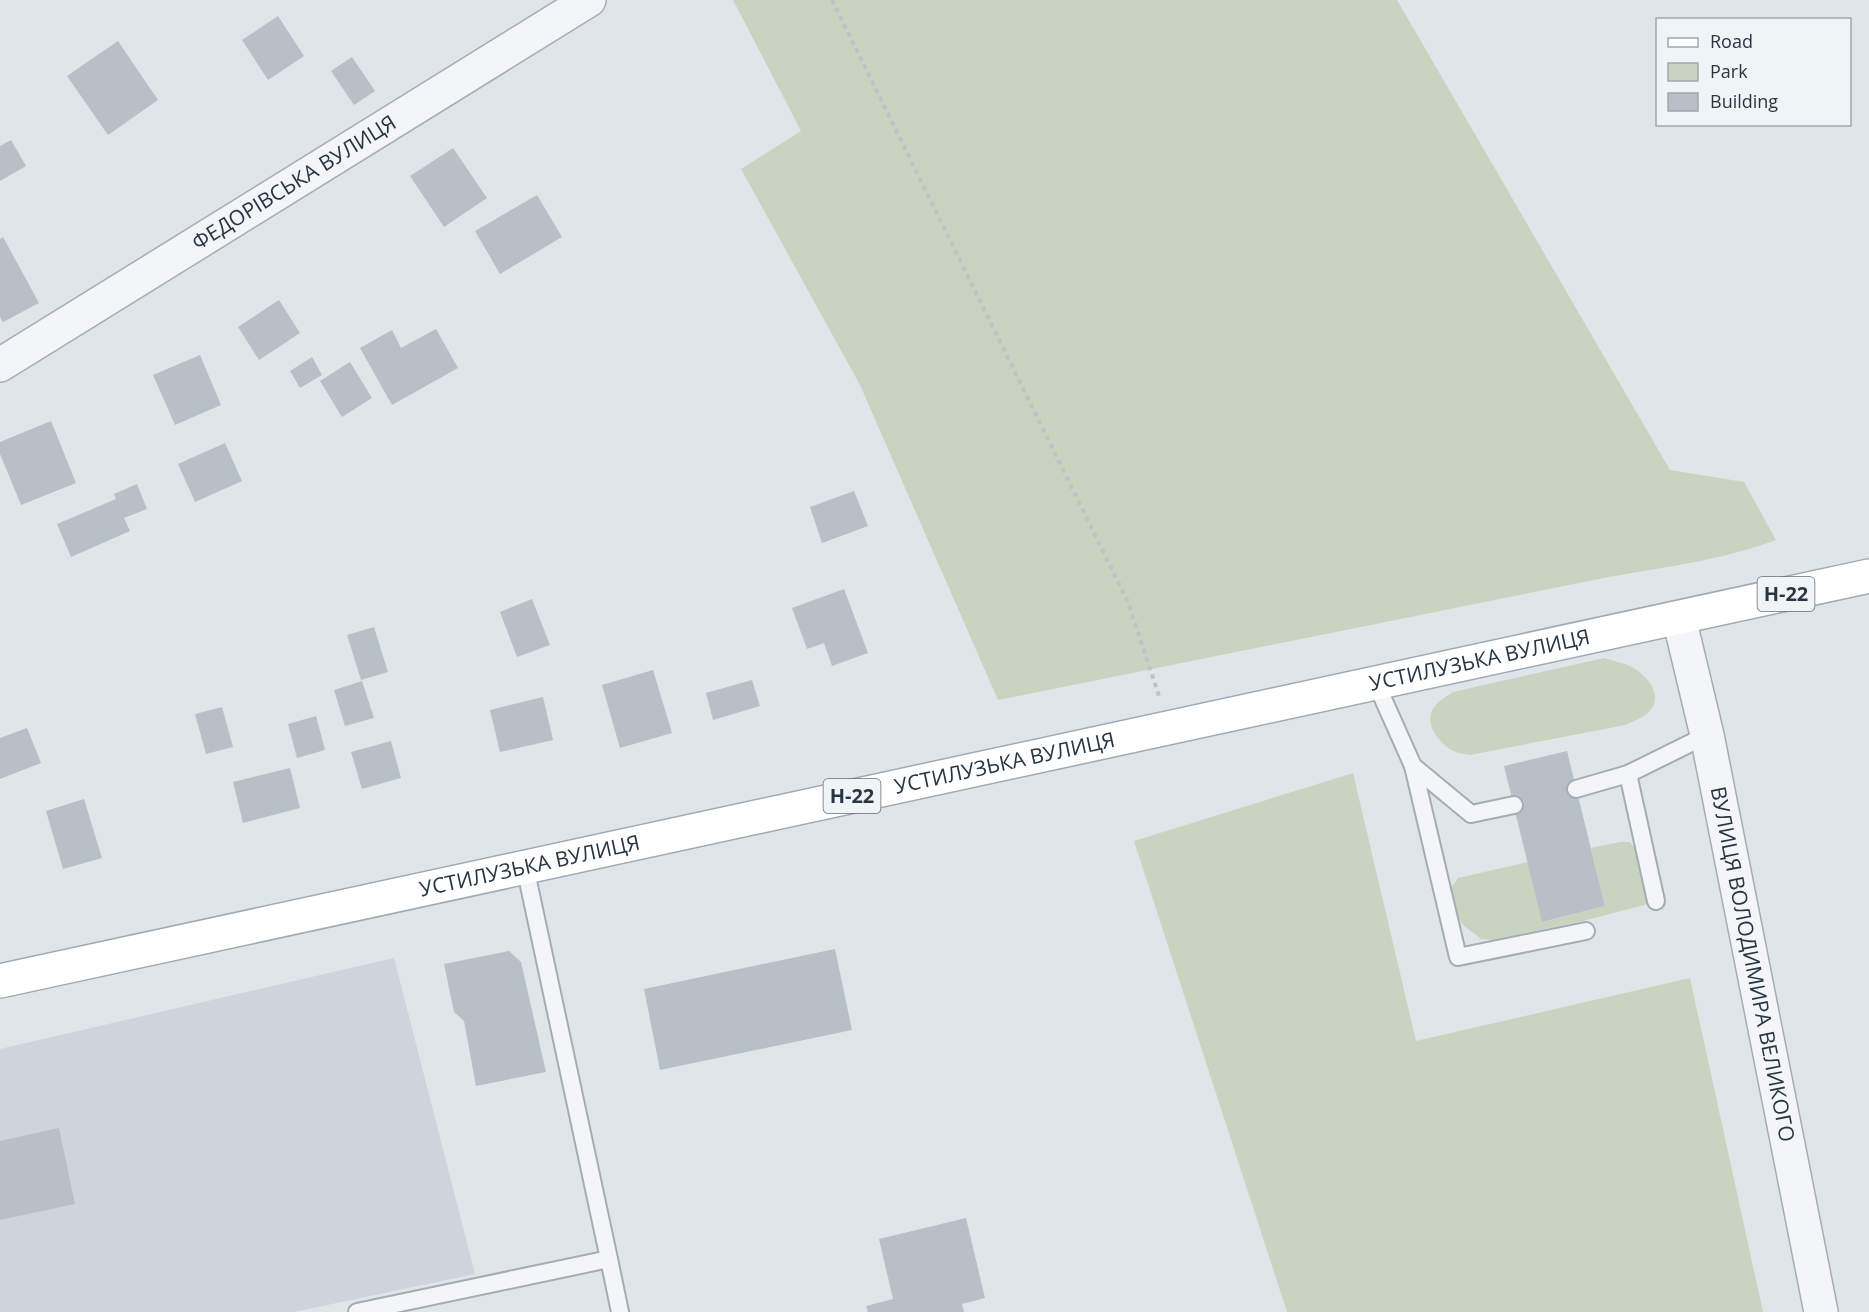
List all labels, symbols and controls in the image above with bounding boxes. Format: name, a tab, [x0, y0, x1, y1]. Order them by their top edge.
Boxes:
legend	[1656, 18, 1851, 126]
text: Road	[1710, 29, 1753, 53]
text: Park	[1710, 59, 1748, 83]
text: Building	[1710, 89, 1778, 113]
street label: ФЕДОРІВСЬКА ВУЛИЦЯ	[186, 108, 401, 256]
road number: Н-22	[1758, 577, 1814, 611]
street label: УСТИЛУЗЬКА ВУЛИЦЯ	[1367, 622, 1592, 697]
street label: УСТИЛУЗЬКА ВУЛИЦЯ	[892, 725, 1117, 800]
road number: Н-22	[824, 779, 880, 813]
street label: ВУЛИЦЯ ВОЛОДИМИРА ВЕЛИКОГО	[1705, 784, 1802, 1144]
street label: УСТИЛУЗЬКА ВУЛИЦЯ	[417, 828, 642, 903]

